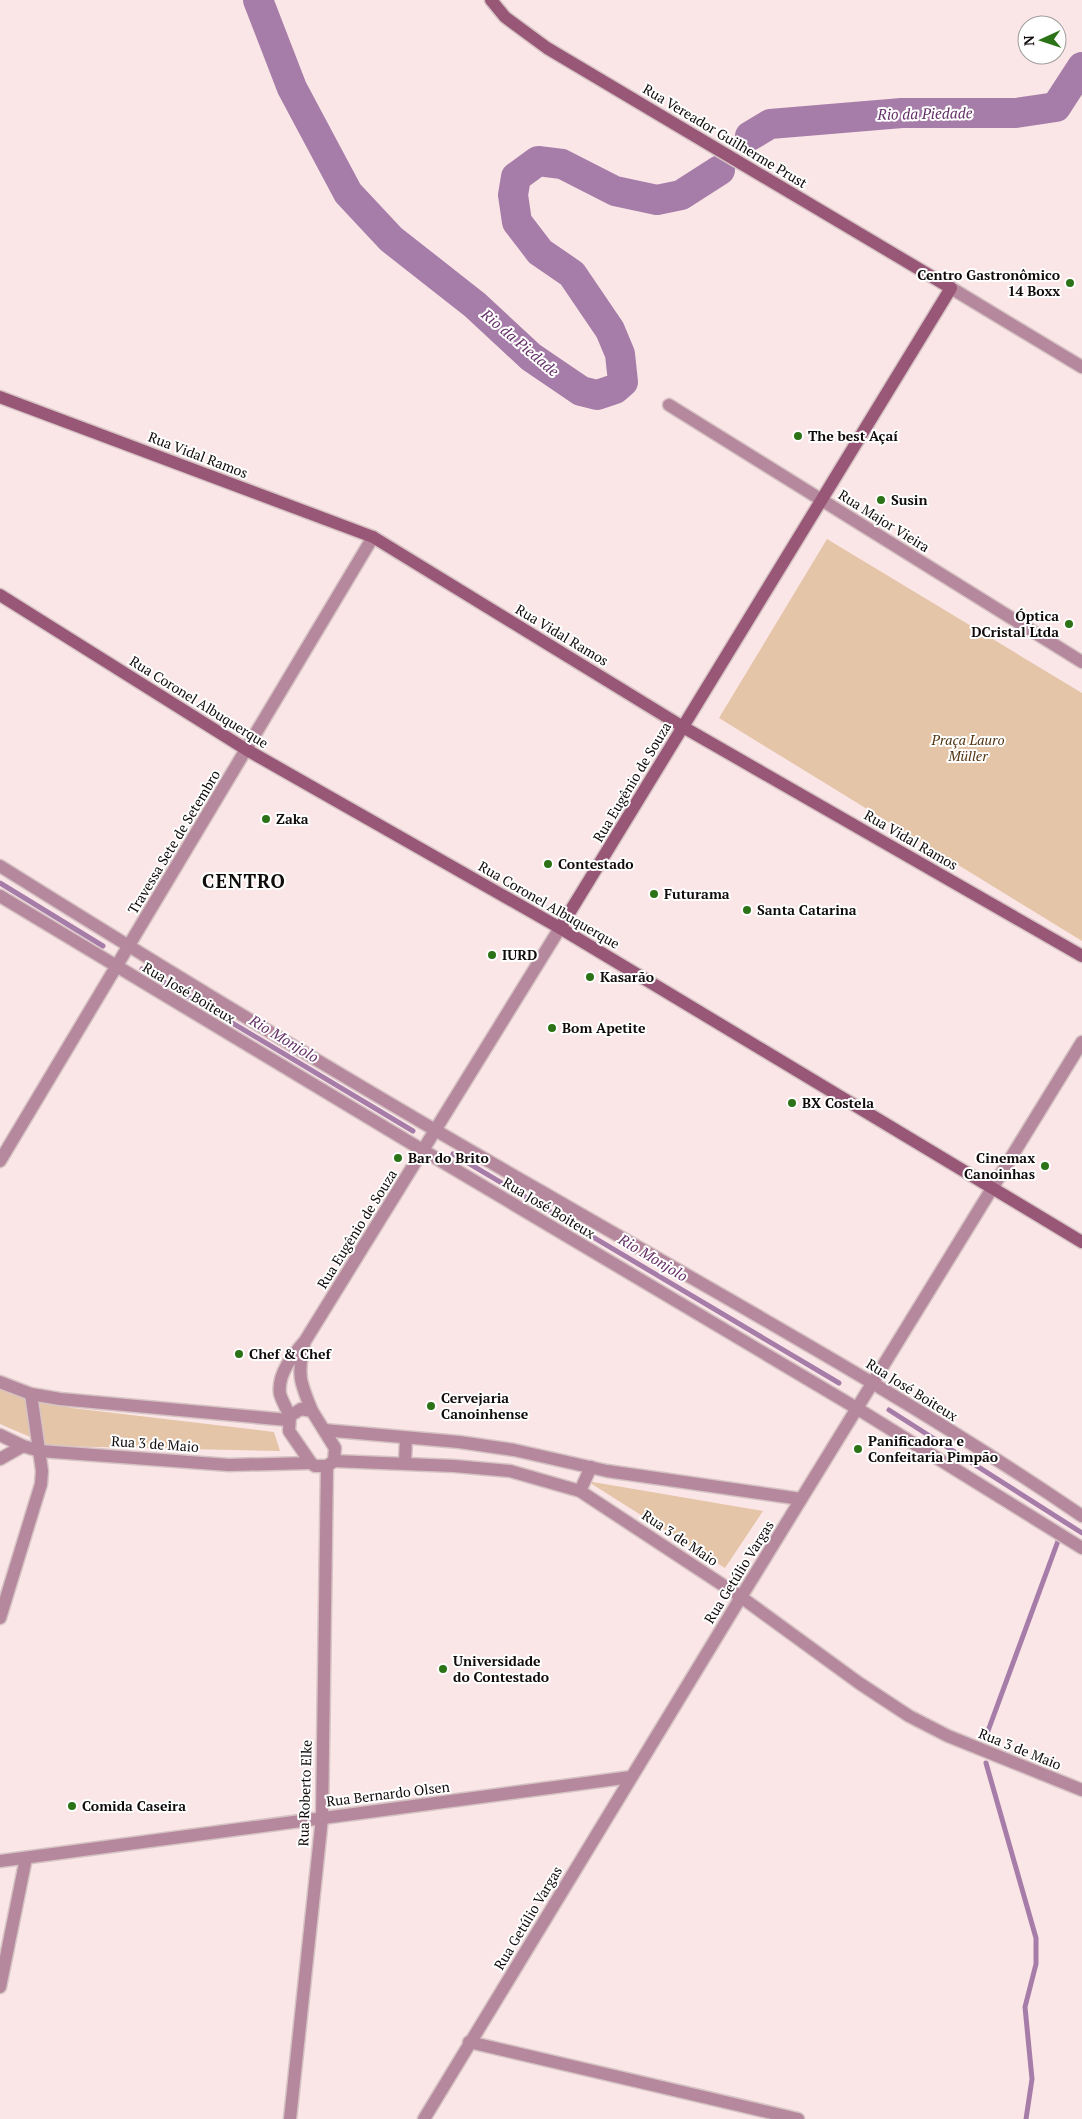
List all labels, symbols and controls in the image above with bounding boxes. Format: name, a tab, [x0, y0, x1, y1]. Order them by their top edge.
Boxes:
north arrow	[1017, 15, 1067, 65]
text: N	[1019, 35, 1038, 47]
street label: Rua Vereador Guilherme Prust	[640, 79, 812, 193]
water label: Rio da Piedade	[876, 102, 973, 124]
place label: Centro Gastronômico 14 Boxx	[917, 265, 1060, 300]
marker: Centro Gastronômico 14 Boxx	[1064, 277, 1076, 289]
water label: Rio da Piedade	[477, 303, 564, 381]
place label: The best Açaí	[808, 426, 898, 445]
street label: Rua Vidal Ramos	[146, 427, 251, 482]
marker: The best Açaí	[792, 430, 804, 442]
street label: Rua Major Vieira	[835, 485, 934, 556]
place label: Susin	[891, 490, 928, 509]
marker: Susin	[875, 494, 887, 506]
street label: Rua Vidal Ramos	[512, 599, 612, 670]
place label: Óptica DCristal Ltda	[971, 606, 1059, 641]
marker: Óptica DCristal Ltda	[1063, 618, 1075, 630]
street label: Rua Coronel Albuquerque	[126, 651, 272, 752]
street label: Rua Eugênio de Souza	[588, 718, 675, 845]
park label: Praça Lauro Müller	[930, 730, 1005, 765]
street label: Travessa Sete de Setembro	[123, 766, 224, 917]
street label: Rua Vidal Ramos	[861, 805, 962, 874]
place label: Zaka	[276, 809, 309, 828]
marker: Zaka	[260, 813, 272, 825]
place label: Contestado	[558, 854, 634, 873]
street label: Rua Coronel Albuquerque	[475, 856, 623, 953]
marker: Contestado	[542, 858, 554, 870]
district label: CENTRO	[202, 868, 286, 893]
place label: Futurama	[664, 884, 730, 903]
marker: Futurama	[648, 888, 660, 900]
place label: Santa Catarina	[757, 900, 857, 919]
marker: Santa Catarina	[741, 904, 753, 916]
place label: IURD	[502, 945, 537, 964]
marker: IURD	[486, 949, 498, 961]
street label: Rua José Boiteux	[140, 958, 240, 1028]
place label: Kasarão	[600, 967, 654, 986]
marker: Kasarão	[584, 971, 596, 983]
water label: Rio Monjolo	[245, 1009, 323, 1067]
place label: Bom Apetite	[562, 1018, 646, 1037]
marker: Bom Apetite	[546, 1022, 558, 1034]
place label: BX Costela	[802, 1093, 874, 1112]
marker: BX Costela	[786, 1097, 798, 1109]
place label: Bar do Brito	[408, 1148, 489, 1167]
place label: Cinemax Canoinhas	[964, 1148, 1035, 1183]
marker: Bar do Brito	[392, 1152, 404, 1164]
marker: Cinemax Canoinhas	[1039, 1160, 1051, 1172]
street label: Rua Eugênio de Souza	[312, 1166, 401, 1292]
street label: Rua José Boiteux	[500, 1173, 600, 1243]
water label: Rio Monjolo	[614, 1228, 692, 1286]
place label: Chef & Chef	[249, 1344, 333, 1363]
marker: Chef & Chef	[233, 1348, 245, 1360]
street label: Rua José Boiteux	[863, 1354, 962, 1426]
place label: Cervejaria Canoinhense	[441, 1388, 529, 1423]
marker: Cervejaria Canoinhense	[425, 1400, 437, 1412]
street label: Rua 3 de Maio	[111, 1431, 200, 1456]
place label: Panificadora e Confeitaria Pimpão	[868, 1431, 998, 1466]
marker: Panificadora e Confeitaria Pimpão	[852, 1443, 864, 1455]
street label: Rua 3 de Maio	[639, 1505, 722, 1570]
street label: Rua Getúlio Vargas	[699, 1517, 778, 1627]
place label: Universidade do Contestado	[453, 1651, 549, 1686]
marker: Universidade do Contestado	[437, 1663, 449, 1675]
street label: Rua 3 de Maio	[976, 1723, 1065, 1774]
street label: Rua Roberto Elke	[293, 1739, 316, 1847]
street label: Rua Bernardo Olsen	[325, 1776, 451, 1810]
place label: Comida Caseira	[82, 1796, 186, 1815]
marker: Comida Caseira	[66, 1800, 78, 1812]
street label: Rua Getúlio Vargas	[489, 1862, 566, 1973]

